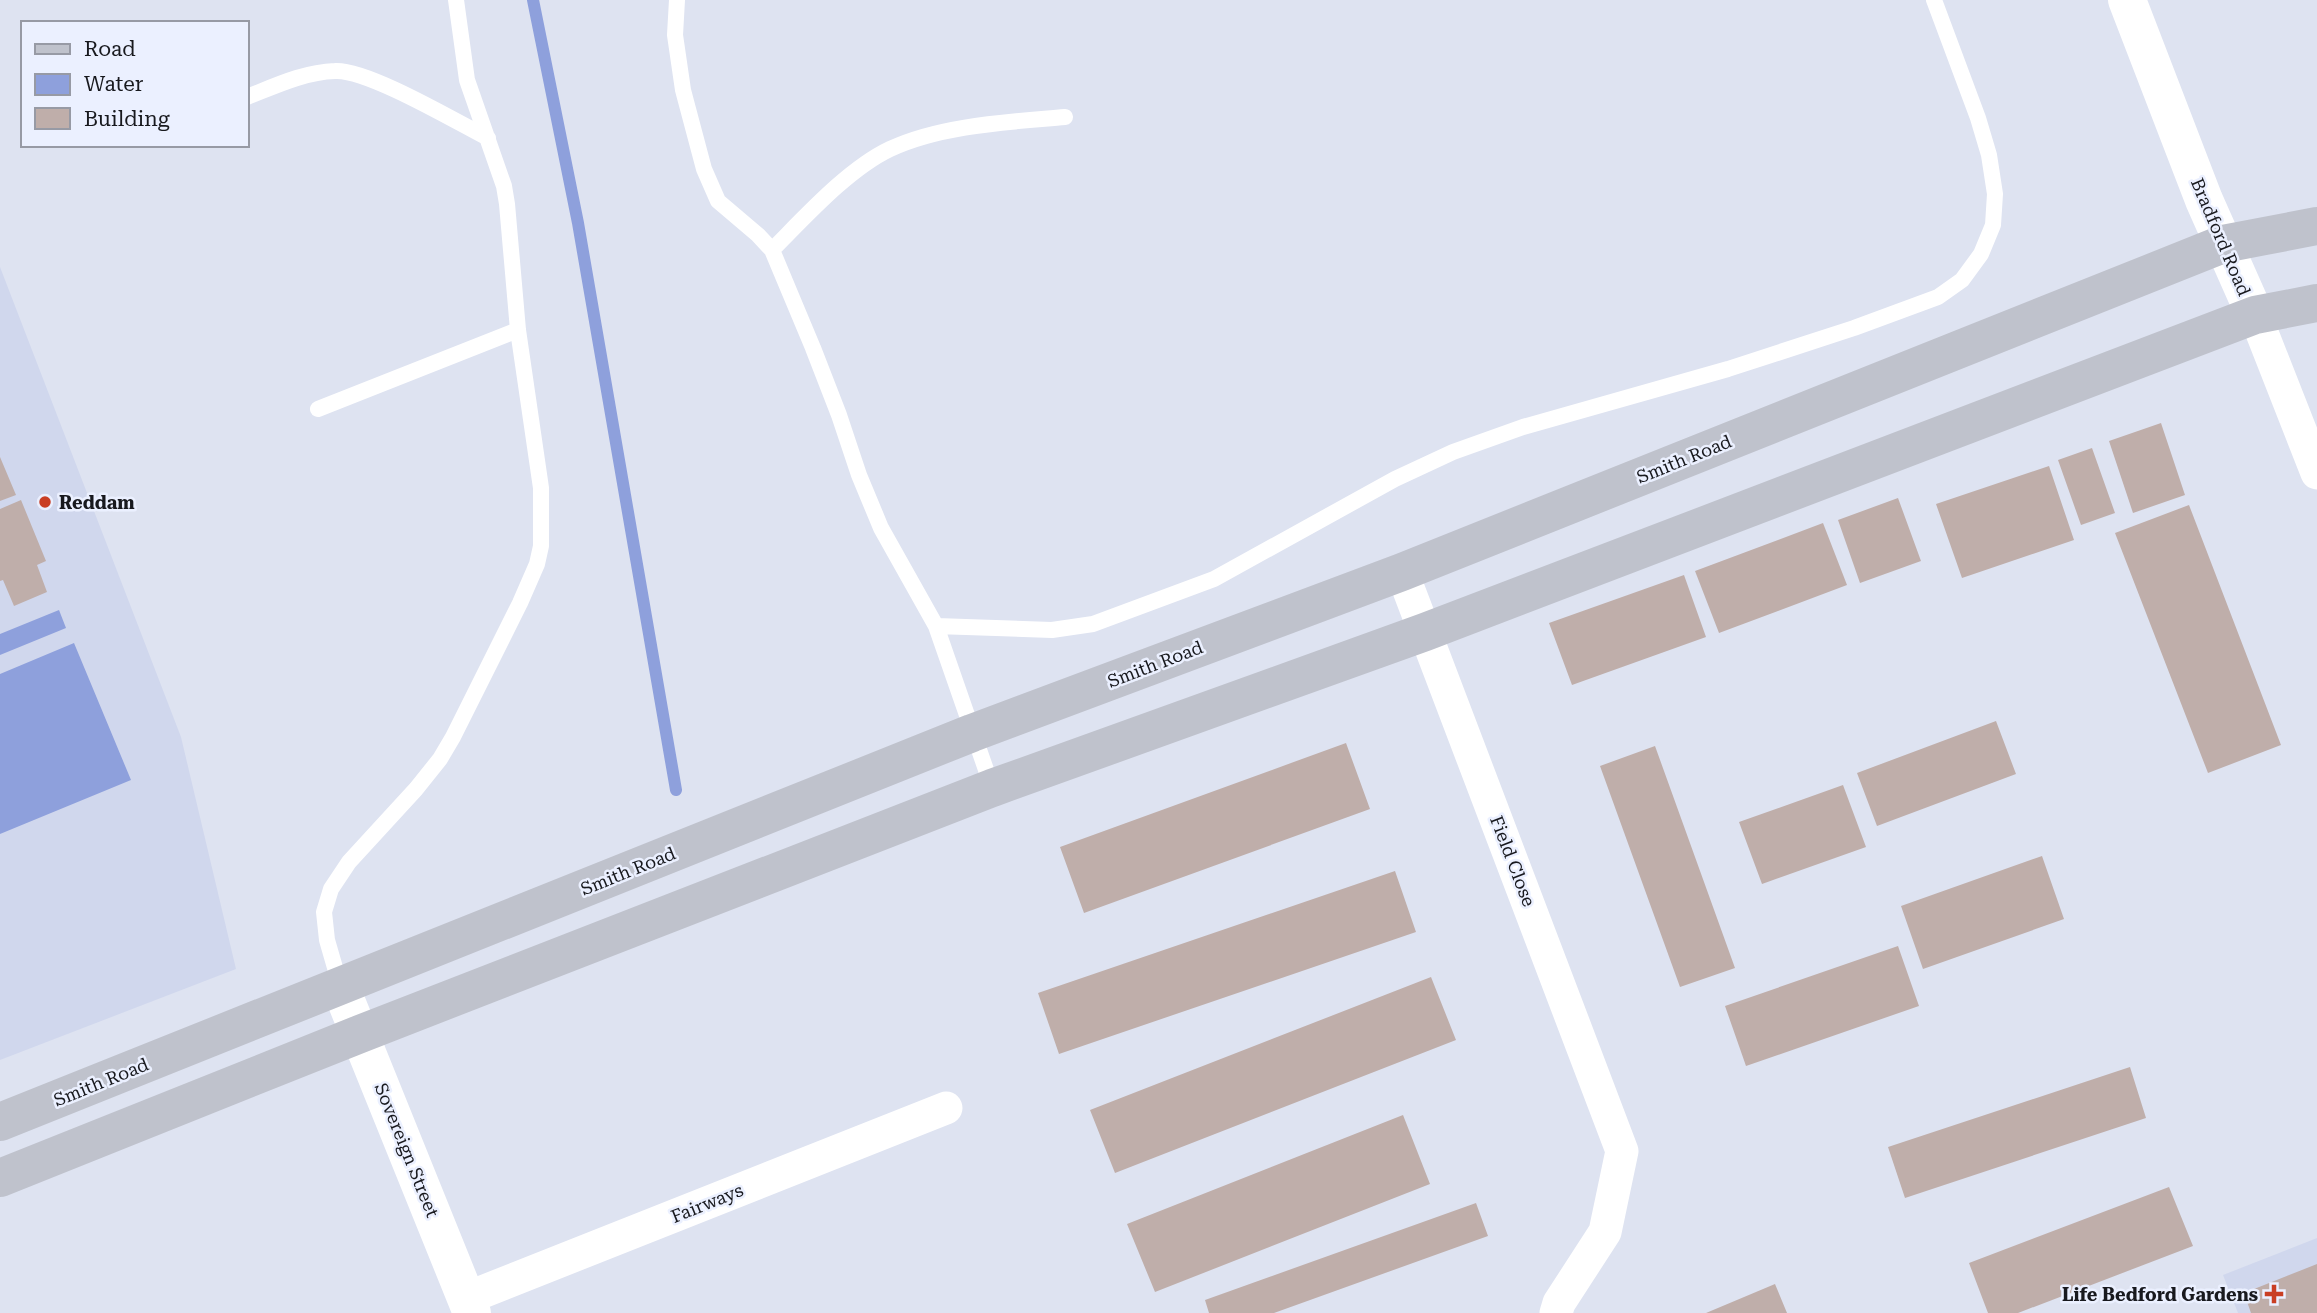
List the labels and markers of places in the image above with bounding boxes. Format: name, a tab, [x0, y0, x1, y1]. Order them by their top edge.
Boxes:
place label: Reddam	[59, 492, 135, 513]
marker: Reddam	[37, 494, 53, 510]
place label: Life Bedford Gardens	[2062, 1284, 2258, 1305]
marker: Life Bedford Gardens	[2264, 1284, 2284, 1304]

